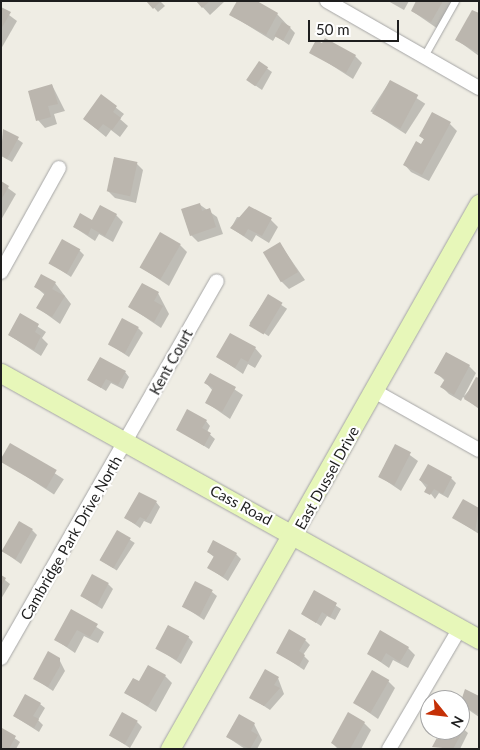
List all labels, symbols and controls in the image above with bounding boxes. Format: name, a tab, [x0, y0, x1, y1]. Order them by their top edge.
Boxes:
scale bar	[310, 10, 401, 42]
text: 50 m	[316, 20, 350, 38]
street label: Kent Court	[146, 326, 196, 398]
street label: East Dussel Drive	[291, 423, 363, 533]
street label: Cambridge Park Drive North	[17, 453, 125, 623]
street label: Cass Road	[207, 481, 275, 529]
north arrow	[420, 690, 470, 740]
text: N	[448, 713, 468, 731]

